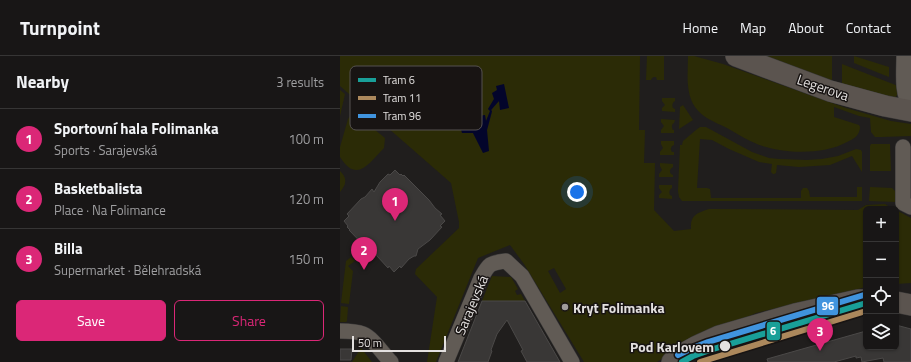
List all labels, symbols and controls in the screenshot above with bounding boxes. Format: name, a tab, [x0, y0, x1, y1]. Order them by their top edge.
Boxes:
text: Turnpoint	[20, 13, 100, 42]
text: Home	[683, 17, 718, 38]
text: Map	[740, 17, 766, 38]
text: About	[788, 17, 824, 38]
text: Contact	[846, 17, 891, 38]
legend	[350, 66, 482, 130]
street label: Legerova	[794, 68, 852, 106]
text: Nearby	[16, 69, 69, 95]
text: 3 results	[276, 72, 324, 92]
text: Tram 6	[383, 72, 415, 88]
text: Tram 11	[383, 90, 421, 106]
text: Tram 96	[383, 108, 421, 124]
text: Sportovní hala Folimanka	[54, 117, 219, 140]
text: 1	[25, 129, 33, 149]
text: 100 m	[288, 129, 324, 149]
text: Sports · Sarajevská	[54, 140, 157, 160]
text: Basketbalista	[54, 177, 143, 200]
your location	[567, 182, 587, 202]
pin: 1	[382, 188, 408, 221]
text: 2	[25, 189, 33, 209]
text: 120 m	[288, 189, 324, 209]
text: Place · Na Folimance	[54, 200, 166, 220]
map controls	[863, 206, 899, 350]
button: +	[863, 206, 899, 242]
text: Billa	[54, 237, 83, 260]
pin: 2	[351, 237, 377, 270]
button: −	[863, 242, 899, 278]
text: 3	[25, 249, 33, 269]
text: 150 m	[288, 249, 324, 269]
text: Supermarket · Bělehradská	[54, 260, 201, 280]
street label: Sarajevská	[449, 272, 493, 338]
button: locate	[863, 278, 899, 314]
line badge: 96	[816, 296, 839, 316]
place label: Kryt Folimanka	[573, 297, 665, 318]
text: 96	[822, 298, 834, 314]
button: Save	[16, 300, 166, 341]
button: Share	[174, 300, 324, 341]
marker: Kryt Folimanka	[560, 302, 570, 312]
button: layers	[863, 314, 899, 350]
pin: 3	[807, 318, 833, 351]
line badge: 6	[766, 321, 781, 341]
text: 6	[770, 323, 776, 339]
scale bar	[352, 334, 446, 353]
text: 50 m	[358, 335, 382, 351]
place label: Pod Karlovem	[630, 336, 714, 357]
marker: Pod Karlovem	[718, 339, 732, 353]

